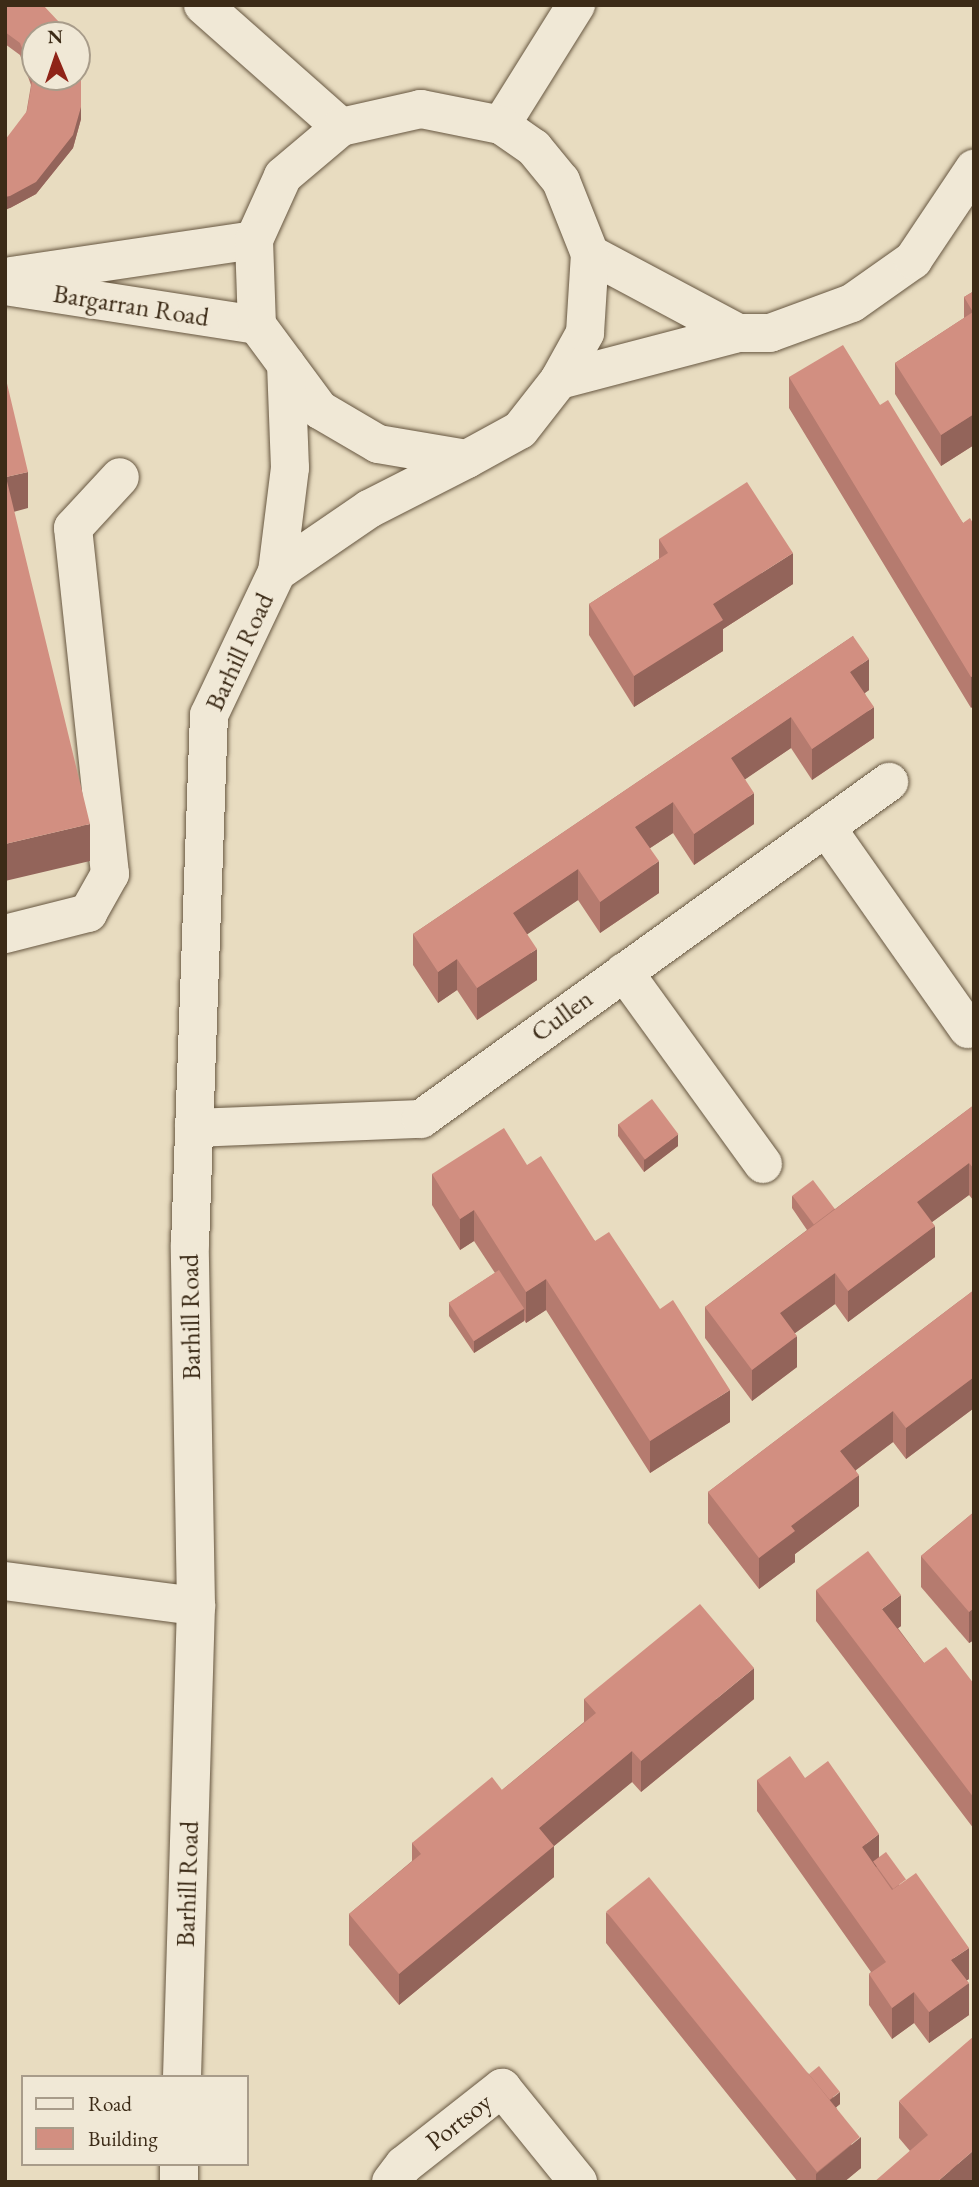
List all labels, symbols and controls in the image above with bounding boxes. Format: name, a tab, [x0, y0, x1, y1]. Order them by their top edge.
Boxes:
north arrow	[21, 21, 91, 91]
text: N	[47, 24, 63, 49]
street label: Bargarran Road	[51, 278, 211, 334]
street label: Barhill Road	[199, 588, 281, 716]
street label: Cullen	[525, 983, 599, 1049]
street label: Barhill Road	[174, 1254, 208, 1380]
street label: Barhill Road	[170, 1820, 206, 1948]
legend	[21, 2075, 248, 2166]
street label: Portsoy	[420, 2087, 498, 2157]
text: Road	[88, 2090, 132, 2117]
text: Building	[88, 2125, 158, 2152]

